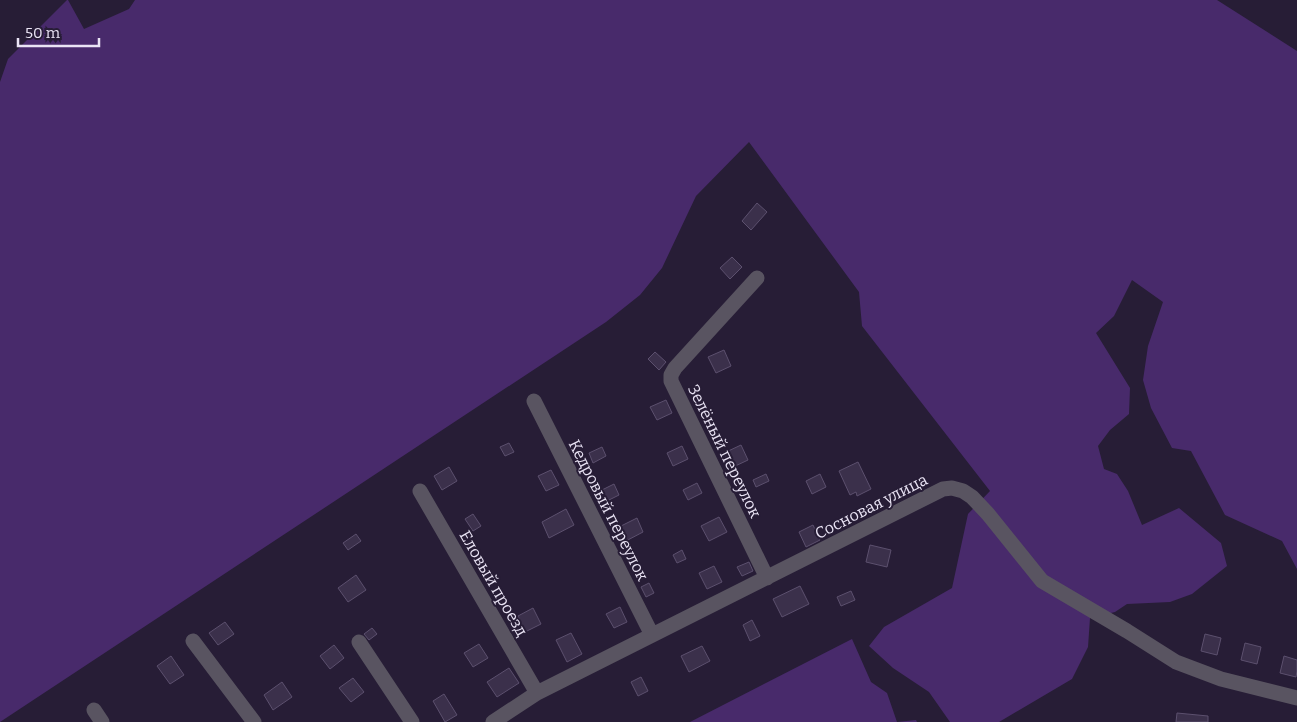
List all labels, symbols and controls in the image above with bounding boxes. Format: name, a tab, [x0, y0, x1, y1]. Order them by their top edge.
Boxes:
scale bar	[18, 15, 99, 47]
text: 50 m	[25, 24, 61, 42]
street label: Зелёный переулок	[684, 381, 765, 522]
street label: Кедровый переулок	[565, 436, 653, 585]
street label: Сосновая улица	[812, 470, 931, 543]
street label: Еловый проезд	[456, 527, 532, 640]

